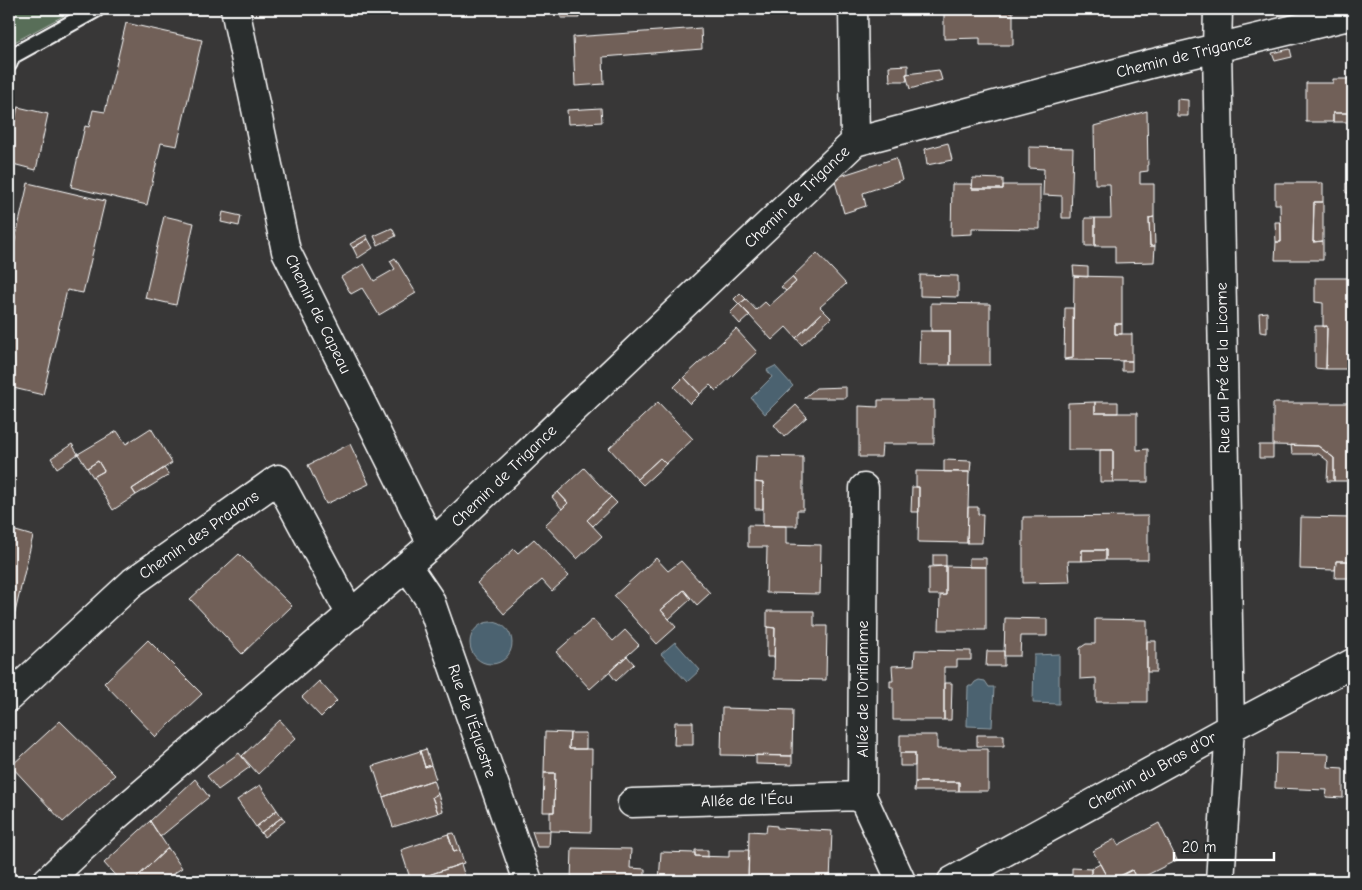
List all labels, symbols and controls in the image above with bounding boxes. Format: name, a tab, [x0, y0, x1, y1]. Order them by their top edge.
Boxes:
street label: Chemin de Trigance	[1114, 30, 1254, 82]
street label: Chemin de Trigance	[741, 142, 853, 252]
street label: Chemin de Capeau	[281, 251, 355, 377]
street label: Rue du Pré de la Licorne	[1213, 282, 1233, 454]
street label: Chemin de Trigance	[448, 421, 560, 531]
street label: Chemin des Pradons	[136, 487, 262, 583]
street label: Allée de l'Oriflamme	[854, 620, 872, 758]
street label: Rue de l'Équestre	[444, 662, 501, 780]
street label: Chemin du Bras d'Or	[1085, 728, 1220, 814]
street label: Allée de l'Écu	[701, 788, 793, 811]
scale bar	[1174, 830, 1274, 862]
text: 20 m	[1182, 838, 1216, 856]

